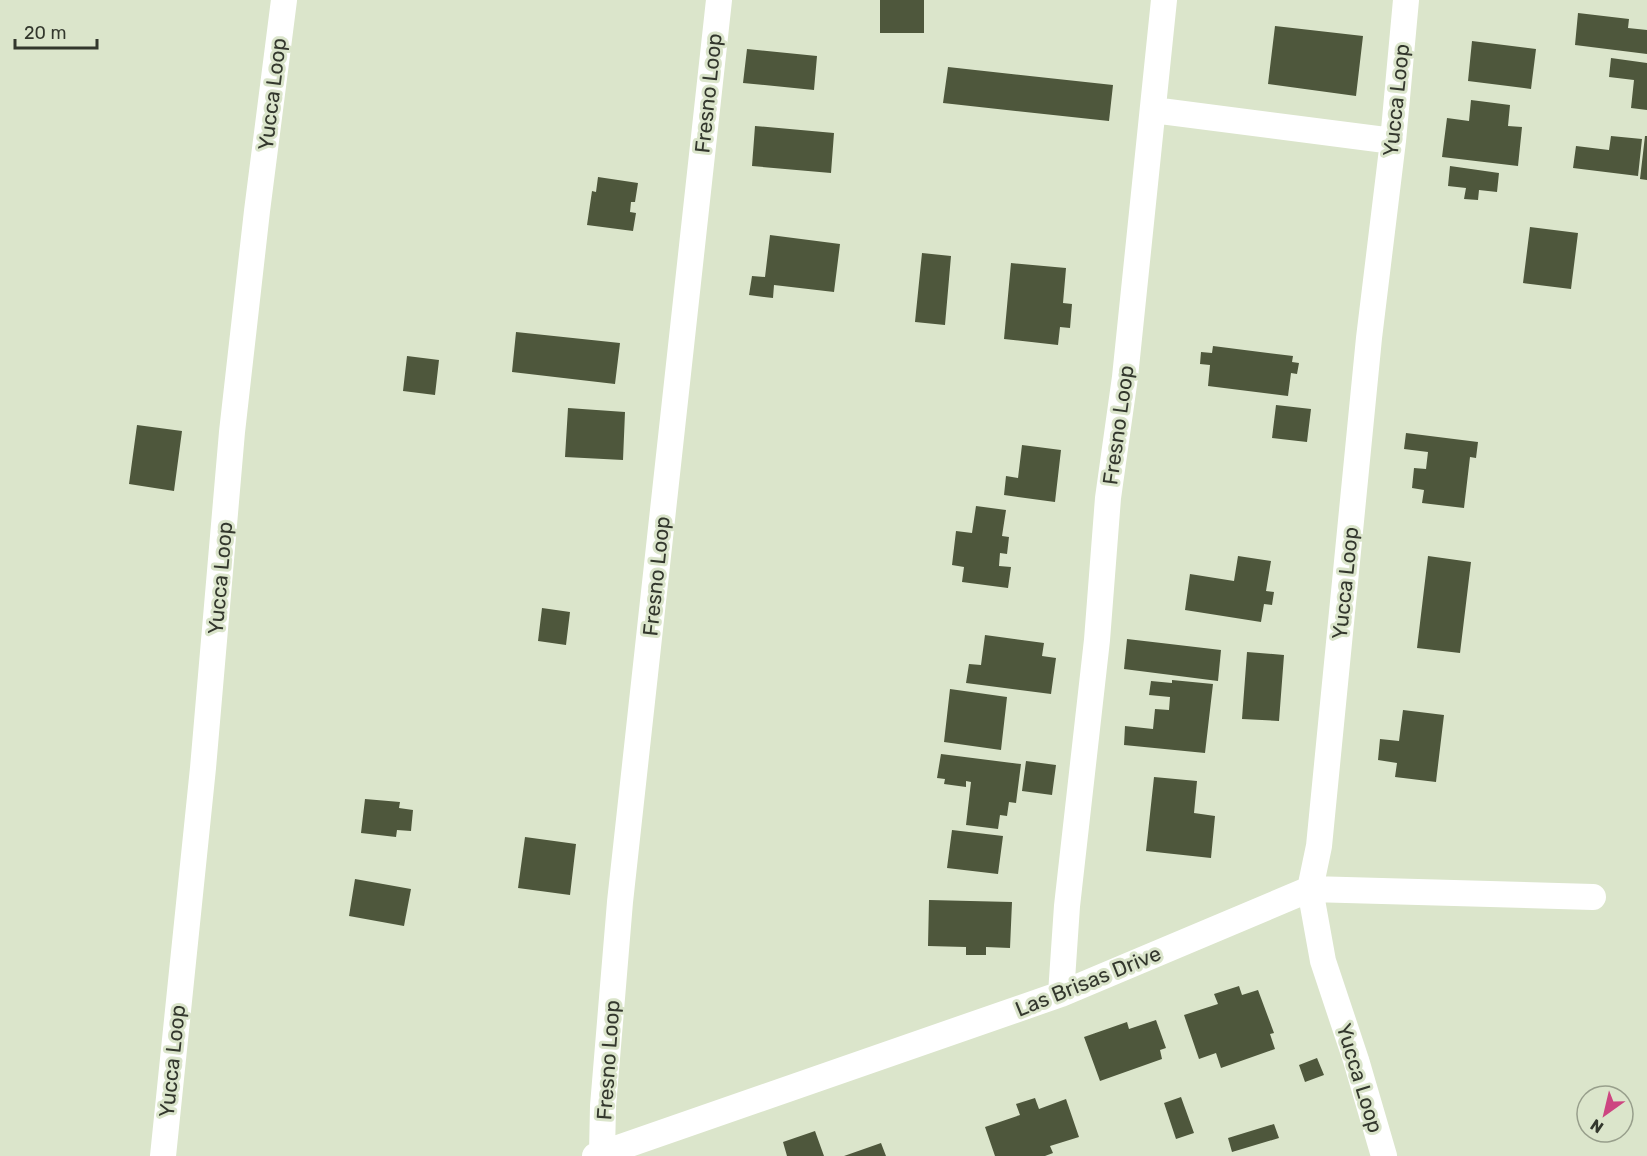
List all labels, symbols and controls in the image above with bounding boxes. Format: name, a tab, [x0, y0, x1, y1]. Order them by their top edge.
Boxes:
scale bar	[15, 12, 98, 50]
text: 20 m	[24, 22, 66, 44]
street label: Fresno Loop	[689, 32, 727, 154]
street label: Yucca Loop	[253, 36, 291, 152]
street label: Yucca Loop	[1378, 42, 1414, 158]
street label: Fresno Loop	[1097, 364, 1139, 486]
street label: Fresno Loop	[637, 515, 675, 637]
street label: Yucca Loop	[203, 521, 237, 635]
street label: Yucca Loop	[1327, 525, 1363, 641]
street label: Las Brisas Drive	[1011, 940, 1165, 1022]
street label: Fresno Loop	[591, 999, 625, 1121]
street label: Yucca Loop	[154, 1003, 190, 1119]
street label: Yucca Loop	[1332, 1020, 1388, 1136]
north arrow	[1575, 1084, 1635, 1144]
text: N	[1587, 1115, 1607, 1137]

